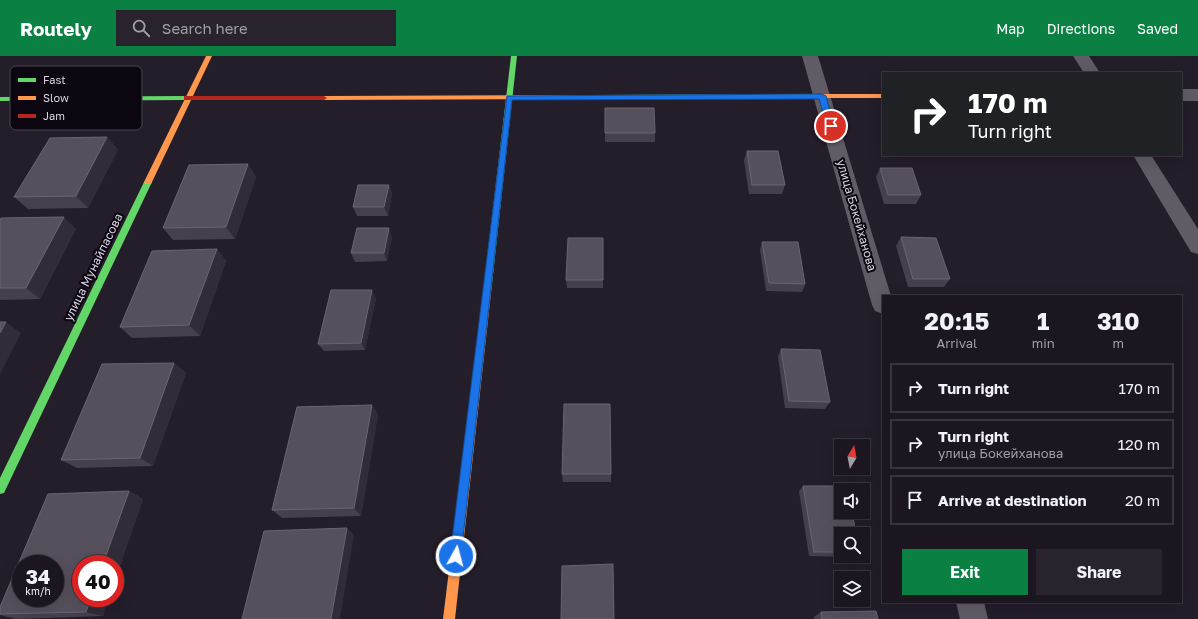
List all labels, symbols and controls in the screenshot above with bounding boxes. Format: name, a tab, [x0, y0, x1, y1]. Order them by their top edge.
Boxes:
search box	[116, 10, 396, 46]
text: Routely	[20, 17, 92, 40]
icon: search	[130, 17, 152, 39]
text: Search here	[162, 19, 248, 37]
text: Map	[996, 20, 1025, 37]
text: Directions	[1047, 20, 1115, 37]
text: Saved	[1137, 20, 1178, 37]
legend	[10, 66, 142, 130]
text: Fast	[43, 73, 66, 86]
text: 170 m	[968, 86, 1047, 119]
icon: right	[902, 88, 954, 140]
text: Slow	[43, 91, 69, 104]
text: Jam	[43, 109, 65, 122]
pin	[814, 109, 848, 143]
icon: arrive	[820, 115, 842, 137]
text: Turn right	[968, 120, 1052, 142]
street label: улица Бокейханова	[834, 157, 880, 273]
street label: улица Мунайпасова	[60, 211, 126, 323]
text: 20:15	[924, 306, 989, 335]
text: 1	[1037, 306, 1049, 335]
text: 310	[1097, 306, 1140, 335]
text: Arrival	[936, 335, 977, 351]
text: min	[1032, 335, 1055, 351]
text: m	[1113, 335, 1124, 351]
icon: right	[904, 377, 926, 399]
text: Turn right	[938, 379, 1009, 397]
text: 170 m	[1118, 379, 1160, 397]
text: Turn right	[938, 427, 1009, 445]
icon: right	[904, 433, 926, 455]
text: 120 m	[1118, 435, 1160, 453]
north arrow	[834, 439, 870, 475]
map controls	[834, 439, 870, 607]
text: улица Бокейханова	[938, 445, 1063, 461]
button: sound	[834, 483, 870, 519]
icon: arrive	[904, 489, 926, 511]
text: Arrive at destination	[938, 491, 1087, 509]
text: 20 m	[1125, 491, 1160, 509]
button: search	[834, 527, 870, 563]
position arrow	[435, 535, 477, 577]
button: Exit	[902, 549, 1028, 595]
button: Share	[1036, 549, 1162, 595]
speed limit sign: 40	[72, 555, 124, 607]
text: 34	[26, 564, 50, 588]
button: layers	[834, 571, 870, 607]
text: km/h	[25, 585, 51, 597]

